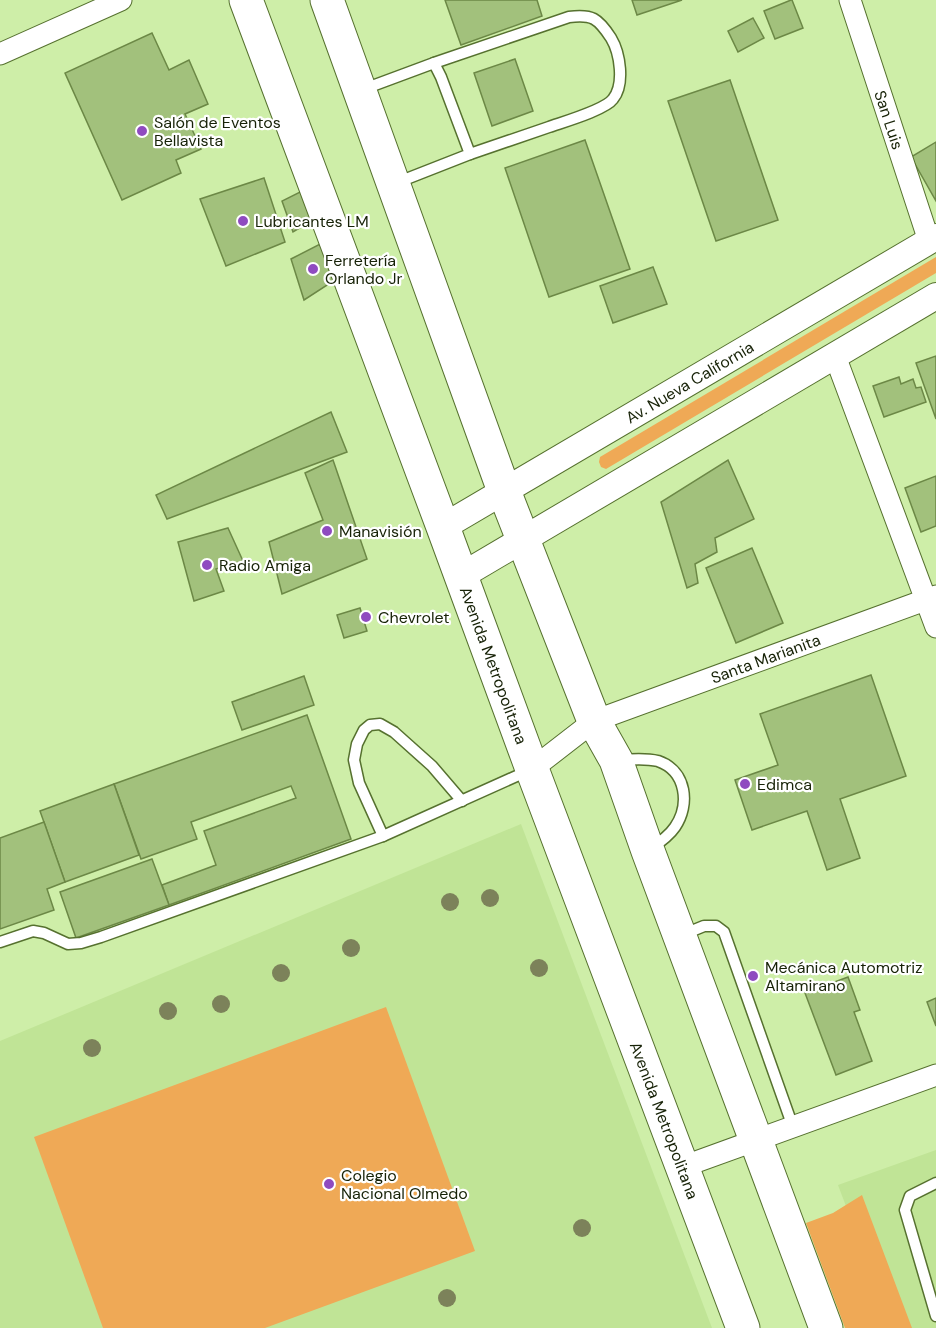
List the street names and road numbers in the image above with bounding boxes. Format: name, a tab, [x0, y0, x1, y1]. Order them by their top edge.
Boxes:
street label: San Luis	[870, 88, 909, 152]
street label: Av. Nueva California	[622, 336, 757, 428]
street label: Avenida Metropolitana	[455, 584, 532, 747]
street label: Santa Marianita	[708, 629, 823, 688]
street label: Avenida Metropolitana	[625, 1039, 704, 1202]

